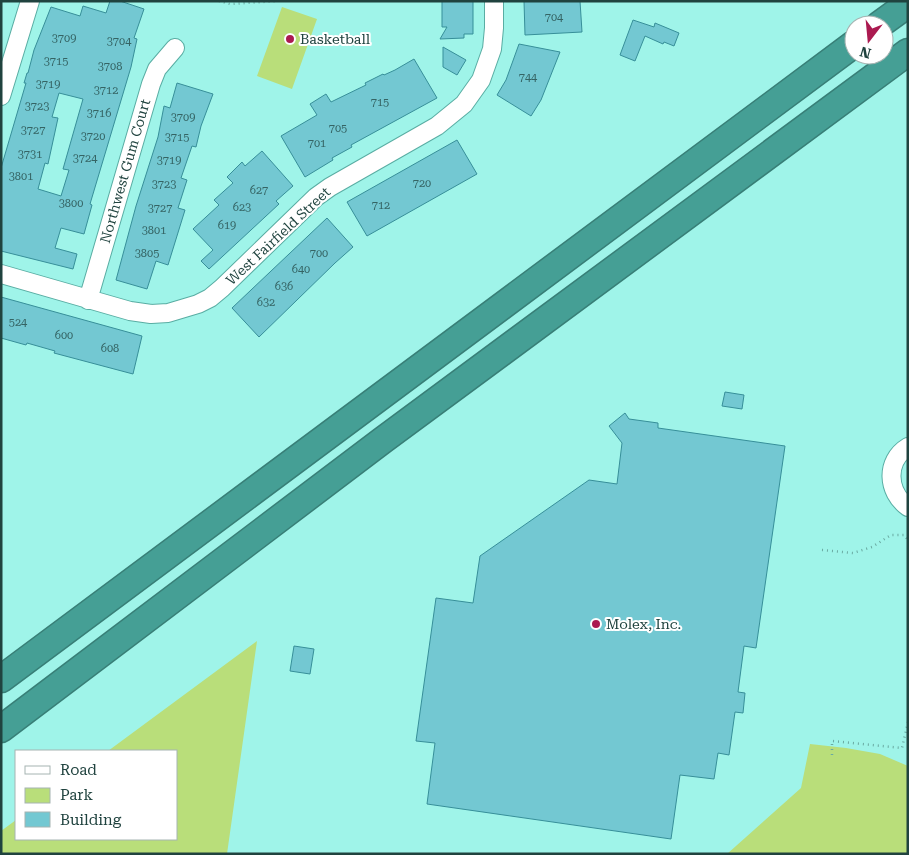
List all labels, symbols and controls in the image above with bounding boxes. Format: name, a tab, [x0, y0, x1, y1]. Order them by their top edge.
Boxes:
house number: 704	[545, 11, 564, 24]
north arrow	[844, 15, 894, 65]
place label: Basketball	[300, 31, 371, 47]
house number: 3709	[52, 32, 76, 45]
marker: Basketball	[284, 33, 296, 45]
house number: 3704	[107, 35, 132, 48]
text: N	[858, 43, 873, 62]
house number: 3715	[44, 55, 68, 68]
house number: 3708	[98, 60, 122, 73]
house number: 744	[519, 71, 538, 84]
house number: 3719	[36, 78, 60, 91]
house number: 3712	[94, 84, 118, 97]
house number: 715	[371, 96, 389, 109]
street label: Northwest Gum Court	[97, 97, 153, 245]
house number: 3723	[25, 100, 49, 113]
house number: 3716	[87, 107, 111, 120]
house number: 3709	[171, 111, 195, 124]
house number: 705	[329, 122, 347, 135]
house number: 3727	[21, 124, 45, 137]
house number: 3720	[81, 130, 105, 143]
house number: 3715	[165, 131, 189, 144]
house number: 701	[308, 137, 326, 150]
house number: 3731	[18, 148, 42, 161]
house number: 3724	[73, 152, 98, 165]
house number: 3719	[157, 154, 181, 167]
house number: 3801	[9, 170, 33, 183]
house number: 720	[413, 177, 431, 190]
house number: 3723	[152, 178, 176, 191]
street label: West Fairfield Street	[223, 184, 333, 288]
house number: 627	[250, 184, 268, 197]
house number: 3800	[59, 197, 83, 210]
house number: 712	[372, 199, 390, 212]
house number: 623	[233, 201, 251, 214]
house number: 3727	[148, 202, 172, 215]
house number: 619	[218, 219, 236, 232]
house number: 3801	[142, 224, 166, 237]
house number: 3805	[135, 247, 159, 260]
house number: 700	[310, 247, 328, 260]
house number: 640	[292, 263, 310, 276]
house number: 636	[275, 280, 293, 293]
house number: 632	[257, 296, 275, 309]
house number: 524	[9, 316, 28, 329]
house number: 600	[55, 329, 73, 342]
house number: 608	[101, 342, 119, 355]
place label: Molex, Inc.	[606, 616, 681, 632]
marker: Molex, Inc.	[590, 618, 602, 630]
legend	[15, 750, 178, 840]
text: Road	[60, 761, 97, 779]
text: Park	[60, 786, 94, 804]
text: Building	[60, 811, 122, 829]

